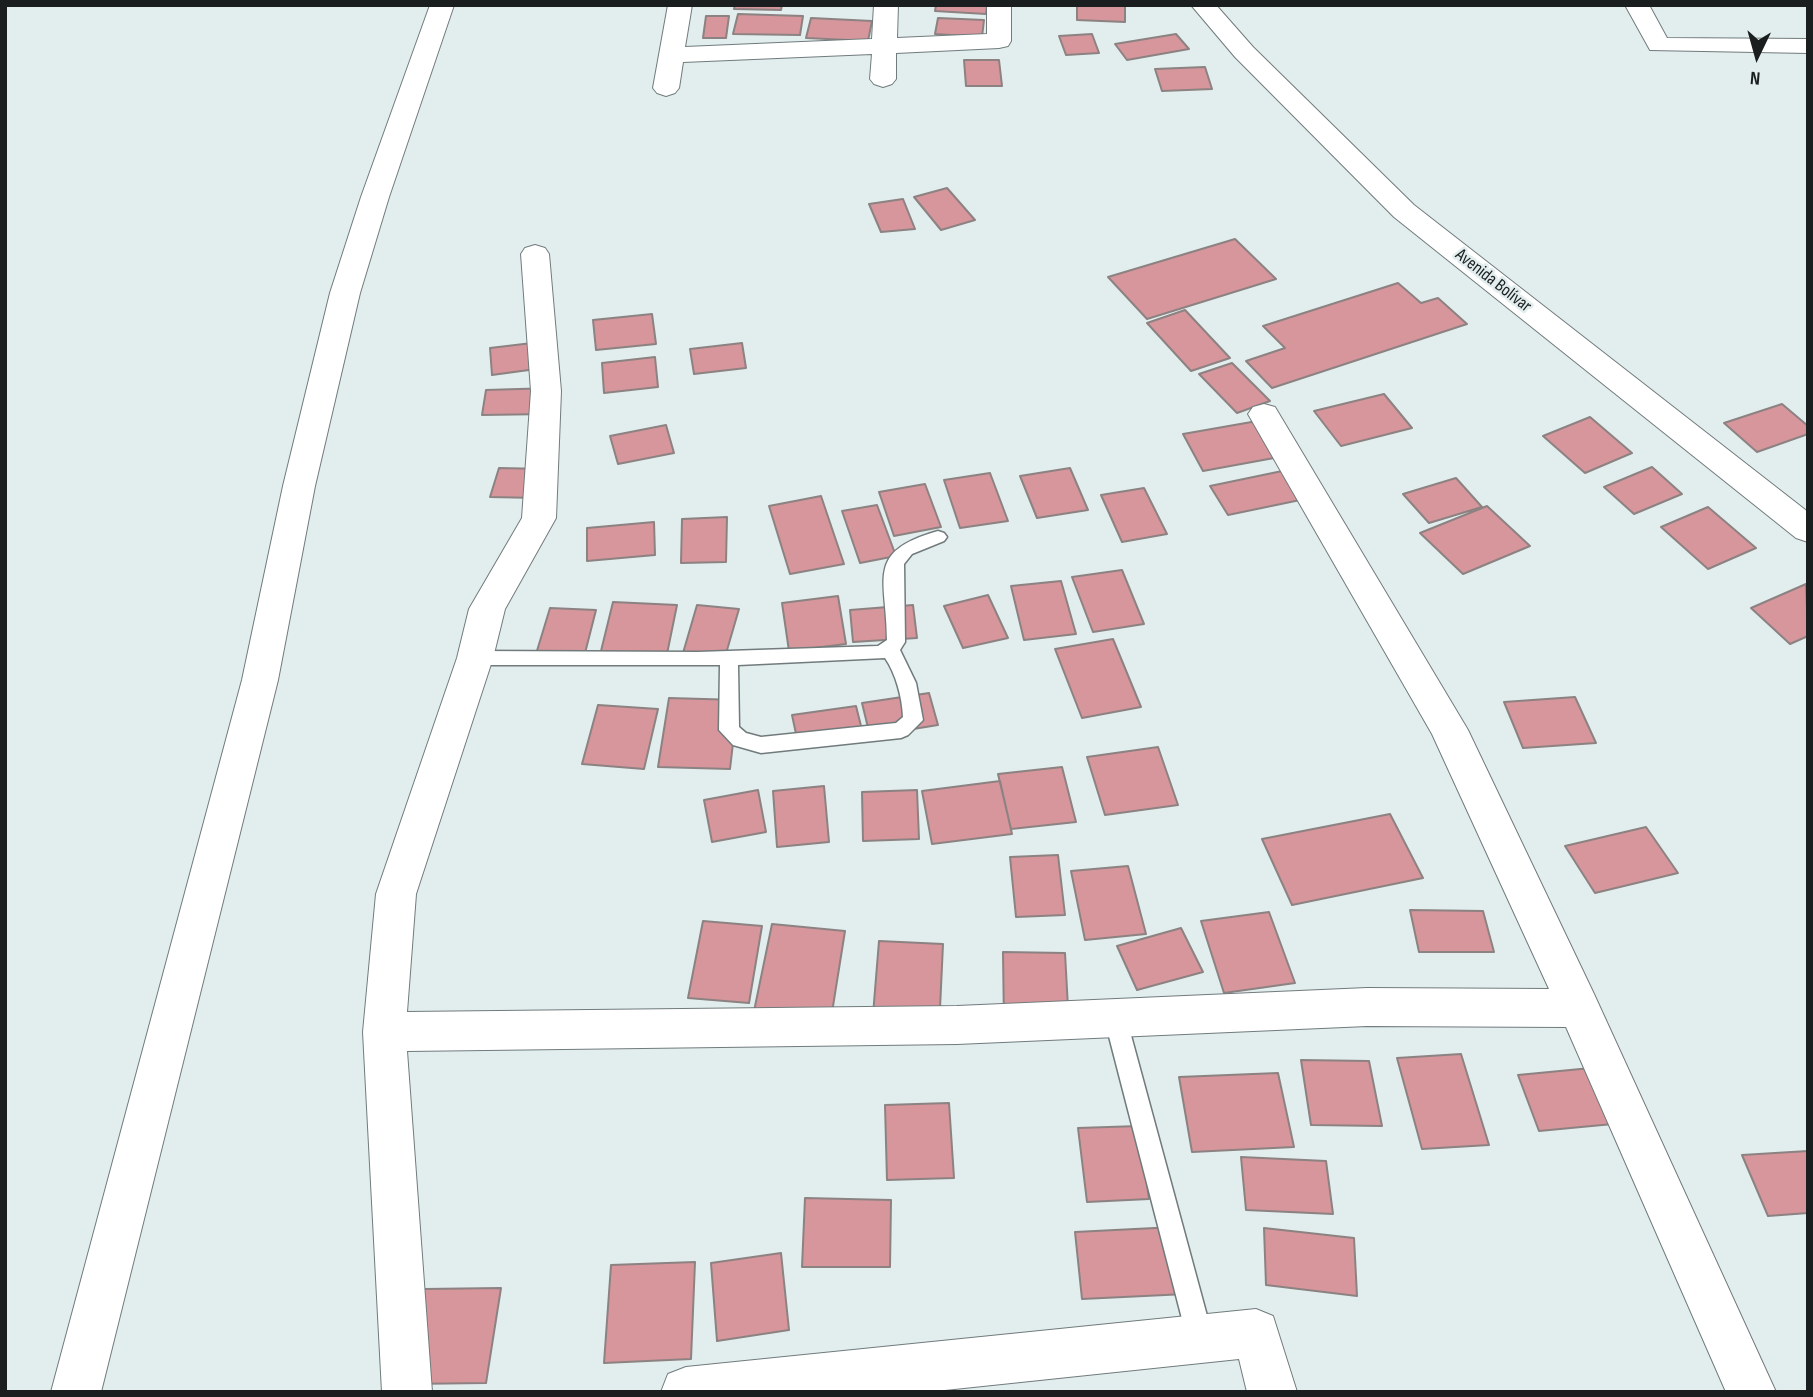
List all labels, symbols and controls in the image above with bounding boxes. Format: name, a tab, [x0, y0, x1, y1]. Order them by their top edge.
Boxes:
north arrow	[1722, 21, 1792, 91]
text: N	[1749, 66, 1761, 89]
street label: Avenida Bolívar	[1451, 245, 1535, 317]

